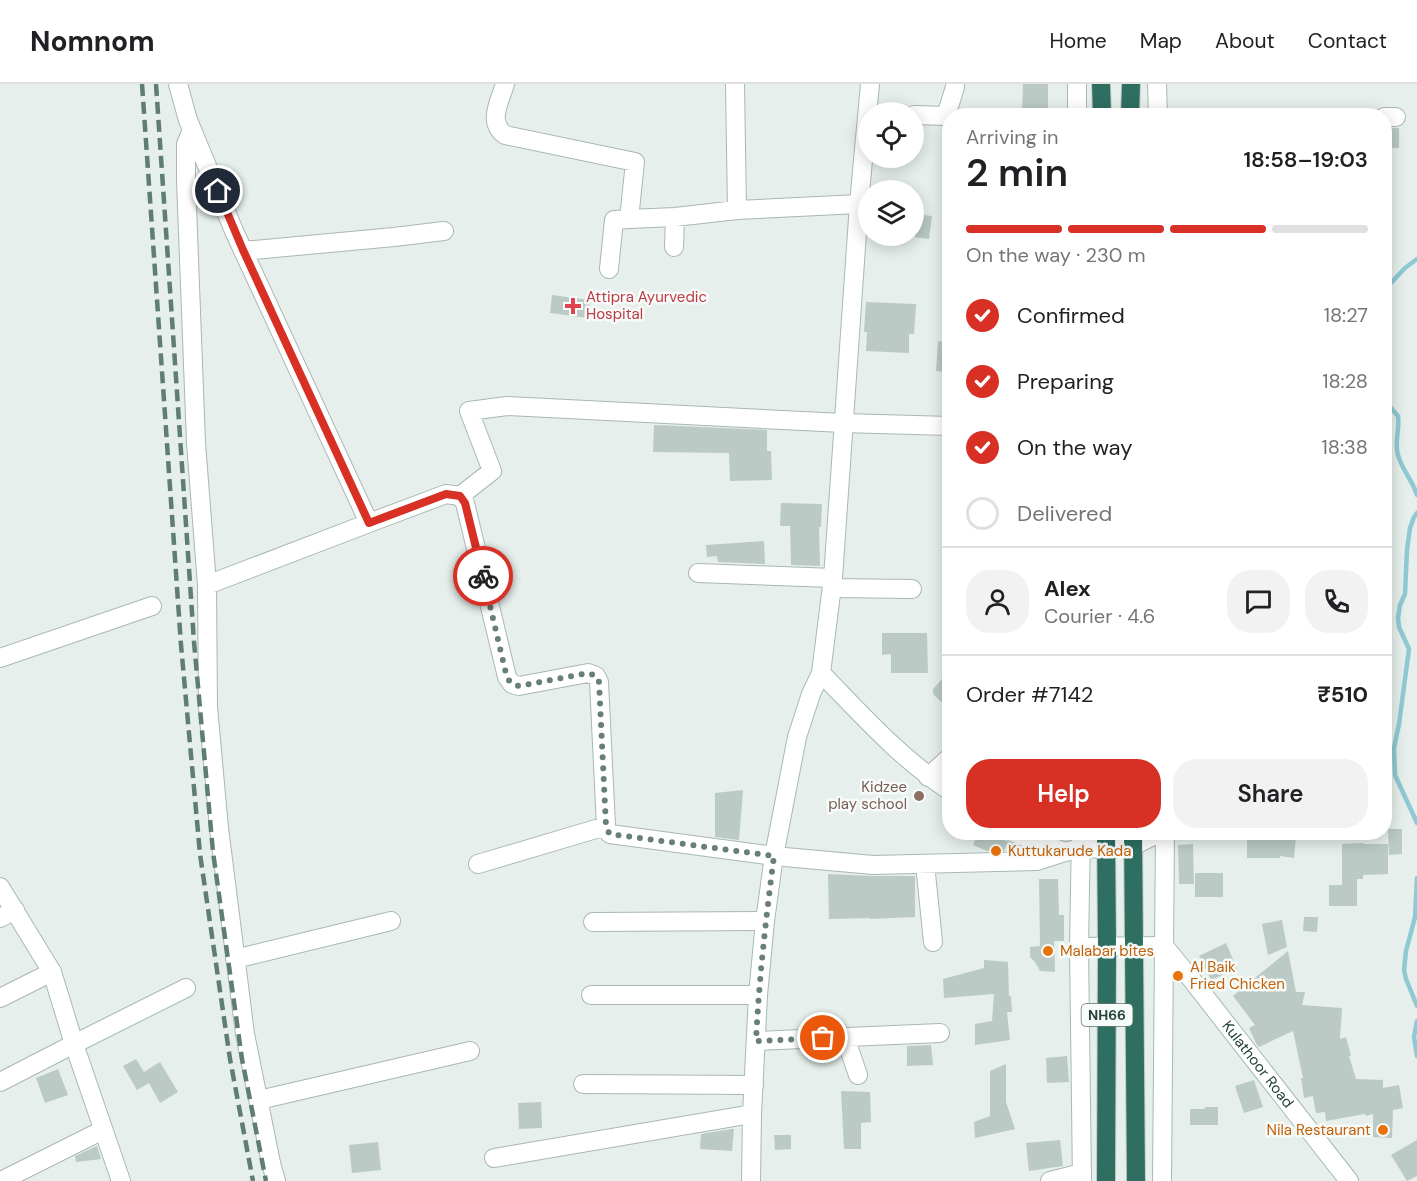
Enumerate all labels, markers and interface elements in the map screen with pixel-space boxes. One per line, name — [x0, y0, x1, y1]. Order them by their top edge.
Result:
text: Nomnom — [30, 23, 155, 60]
text: Home — [1049, 27, 1107, 55]
text: Map — [1140, 27, 1182, 55]
text: About — [1215, 27, 1275, 55]
text: Contact — [1308, 27, 1387, 55]
map controls — [858, 102, 924, 246]
button: locate — [858, 102, 924, 168]
text: Arriving in — [966, 124, 1058, 150]
text: 18:58–19:03 — [1243, 145, 1368, 174]
text: 2 min — [966, 147, 1068, 198]
pin — [192, 165, 243, 216]
icon: home — [201, 174, 234, 207]
button: layers — [858, 180, 924, 246]
text: On the way · 230 m — [966, 242, 1146, 268]
place label: Attipra Ayurvedic Hospital — [586, 287, 707, 324]
marker: Attipra Ayurvedic Hospital — [564, 297, 582, 315]
icon: check — [966, 299, 999, 332]
text: Confirmed — [1017, 301, 1125, 330]
text: 18:27 — [1324, 302, 1368, 328]
icon: check — [966, 365, 999, 398]
text: Preparing — [1017, 367, 1114, 396]
text: 18:28 — [1322, 368, 1368, 394]
icon: check — [966, 431, 999, 464]
text: On the way — [1017, 433, 1132, 462]
text: 18:38 — [1322, 434, 1368, 460]
text: Delivered — [1017, 499, 1112, 528]
courier — [453, 546, 513, 606]
icon: bike — [467, 560, 500, 593]
button: person — [966, 570, 1029, 633]
button: chat — [1227, 570, 1290, 633]
button: phone — [1305, 570, 1368, 633]
text: Alex — [1044, 574, 1091, 603]
text: Courier · 4.6 — [1044, 603, 1155, 629]
text: Order #7142 — [966, 680, 1093, 709]
text: ₹510 — [1317, 680, 1368, 709]
button: Help — [966, 759, 1161, 828]
button: Share — [1173, 759, 1368, 828]
place label: Kidzee play school — [828, 777, 907, 814]
marker: Kidzee play school — [912, 789, 926, 803]
place label: Kuttukarude Kada — [1008, 841, 1131, 861]
marker: Kuttukarude Kada — [989, 844, 1003, 858]
place label: Malabar bites — [1060, 941, 1154, 961]
marker: Malabar bites — [1041, 944, 1055, 958]
place label: Al Baik Fried Chicken — [1190, 957, 1285, 994]
marker: Al Baik Fried Chicken — [1171, 969, 1185, 983]
road number: NH66 — [1082, 1004, 1132, 1026]
pin — [797, 1012, 848, 1063]
street label: Kulathoor Road — [1218, 1017, 1298, 1112]
icon: bag — [806, 1021, 839, 1054]
place label: Nila Restaurant — [1267, 1120, 1371, 1140]
marker: Nila Restaurant — [1376, 1123, 1390, 1137]

